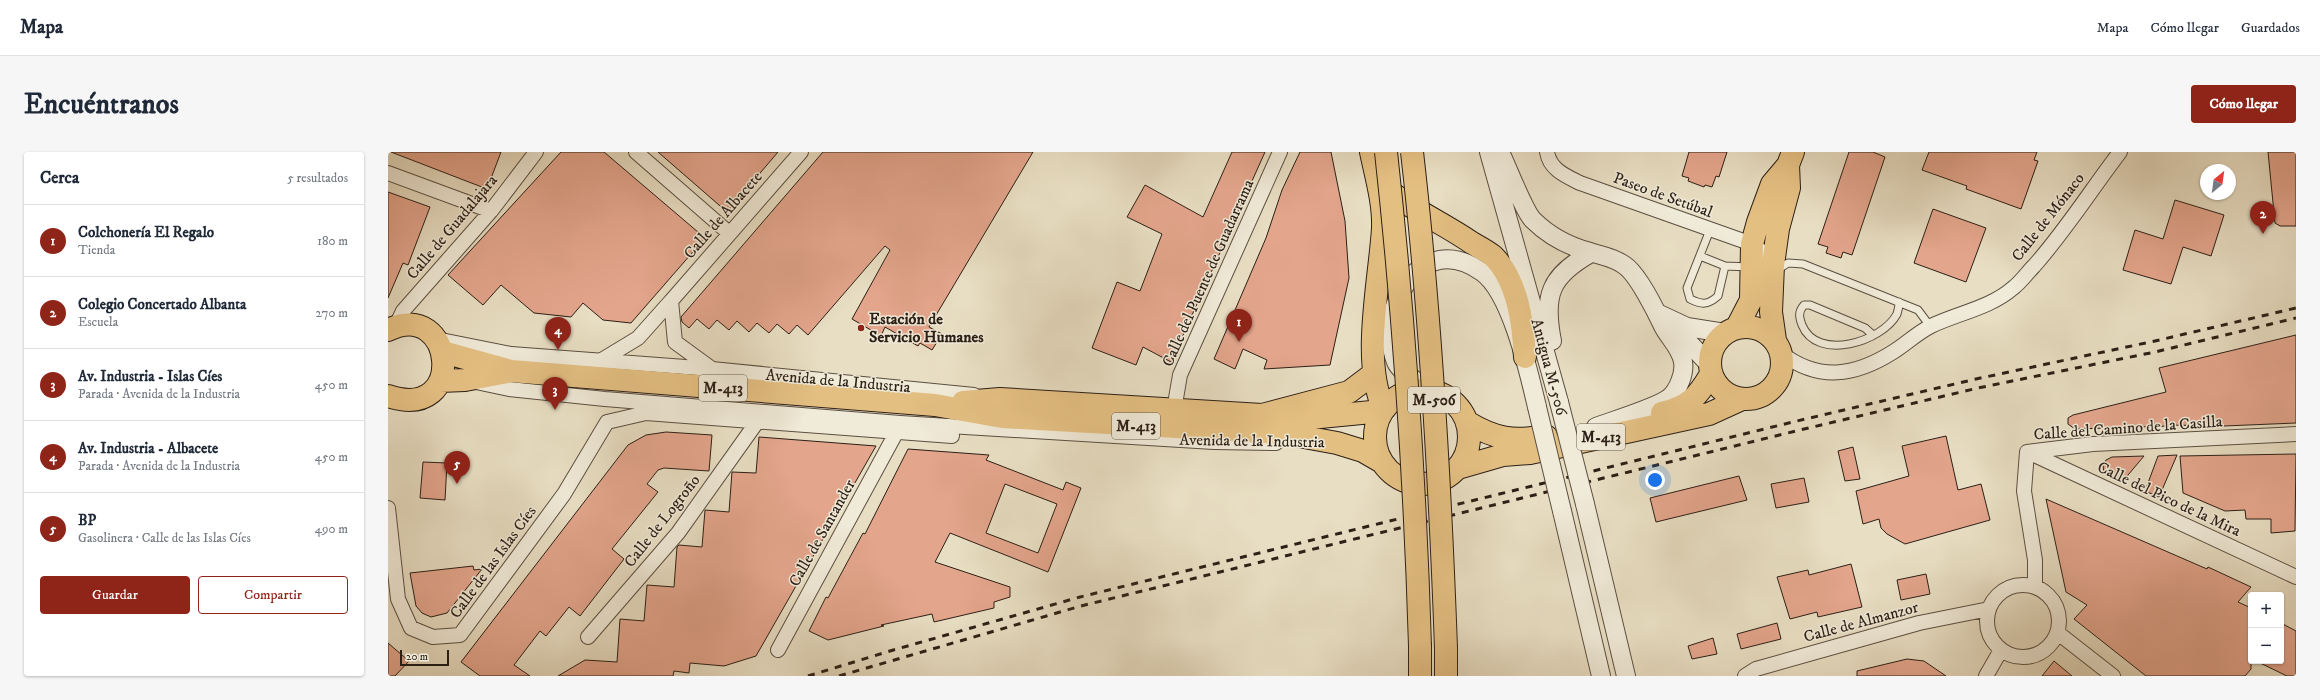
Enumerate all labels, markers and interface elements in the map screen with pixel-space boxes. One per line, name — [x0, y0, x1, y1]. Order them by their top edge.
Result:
text: Mapa — [20, 16, 63, 39]
text: Mapa — [2097, 19, 2128, 37]
text: Cómo llegar — [2150, 19, 2219, 37]
text: Guardados — [2241, 19, 2300, 37]
button: Cómo llegar — [2191, 85, 2296, 123]
text: Encuéntranos — [24, 87, 179, 122]
north arrow — [2200, 164, 2236, 200]
text: Cerca — [40, 167, 79, 189]
street label: Calle de Albacete — [679, 167, 767, 263]
street label: Paseo de Setúbal — [1611, 168, 1716, 222]
street label: Calle de Mónaco — [2007, 168, 2089, 265]
text: 5 resultados — [287, 170, 348, 186]
street label: Calle de Guadalajara — [402, 170, 502, 283]
street label: Calle del Puente de Guadarrama — [1158, 176, 1259, 370]
pin: 2 — [2250, 201, 2276, 234]
text: Colchonería El Regalo — [78, 223, 214, 242]
text: 1 — [51, 233, 55, 249]
text: 180 m — [317, 233, 348, 249]
text: Tienda — [78, 242, 115, 258]
text: Colegio Concertado Albanta — [78, 295, 246, 314]
text: 2 — [50, 305, 56, 321]
text: 270 m — [316, 305, 348, 321]
place label: Estación de Servicio Humanes — [869, 309, 984, 347]
pin: 1 — [1226, 309, 1252, 342]
text: Escuela — [78, 314, 118, 330]
street label: Antigua M-506 — [1526, 316, 1572, 418]
pin: 4 — [545, 317, 571, 350]
marker: Estación de Servicio Humanes — [856, 323, 866, 333]
street label: Avenida de la Industria — [765, 365, 911, 397]
text: Av. Industria - Islas Cíes — [78, 367, 222, 386]
road number: M-413 — [699, 375, 747, 401]
text: 3 — [51, 377, 55, 393]
text: 450 m — [315, 377, 348, 393]
pin: 3 — [542, 377, 568, 410]
text: Parada · Avenida de la Industria — [78, 386, 240, 402]
road number: M-506 — [1408, 387, 1460, 413]
street label: Calle del Camino de la Casilla — [2033, 411, 2223, 445]
road number: M-413 — [1112, 413, 1160, 439]
road number: M-413 — [1577, 424, 1625, 450]
street label: Avenida de la Industria — [1179, 430, 1325, 452]
text: Av. Industria - Albacete — [78, 439, 218, 458]
text: 4 — [49, 449, 57, 465]
text: 450 m — [315, 449, 348, 465]
pin: 5 — [444, 451, 470, 484]
street label: Calle del Pico de la Mira — [2094, 457, 2244, 541]
text: Parada · Avenida de la Industria — [78, 458, 240, 474]
your location — [1645, 470, 1665, 490]
street label: Calle de Logroño — [620, 471, 704, 571]
street label: Calle de Santander — [784, 476, 860, 590]
street label: Calle de las Islas Cíes — [445, 502, 541, 622]
text: BP — [78, 511, 96, 530]
text: 5 — [50, 521, 56, 537]
text: 490 m — [314, 521, 348, 537]
text: Gasolinera · Calle de las Islas Cíes — [78, 530, 251, 546]
button: Guardar — [40, 576, 190, 614]
button: Compartir — [198, 576, 348, 614]
map controls — [2248, 592, 2284, 664]
button: + — [2248, 592, 2284, 628]
street label: Calle de Almanzor — [1801, 597, 1921, 647]
button: − — [2248, 628, 2284, 664]
scale bar — [400, 648, 449, 667]
text: 20 m — [406, 650, 428, 664]

